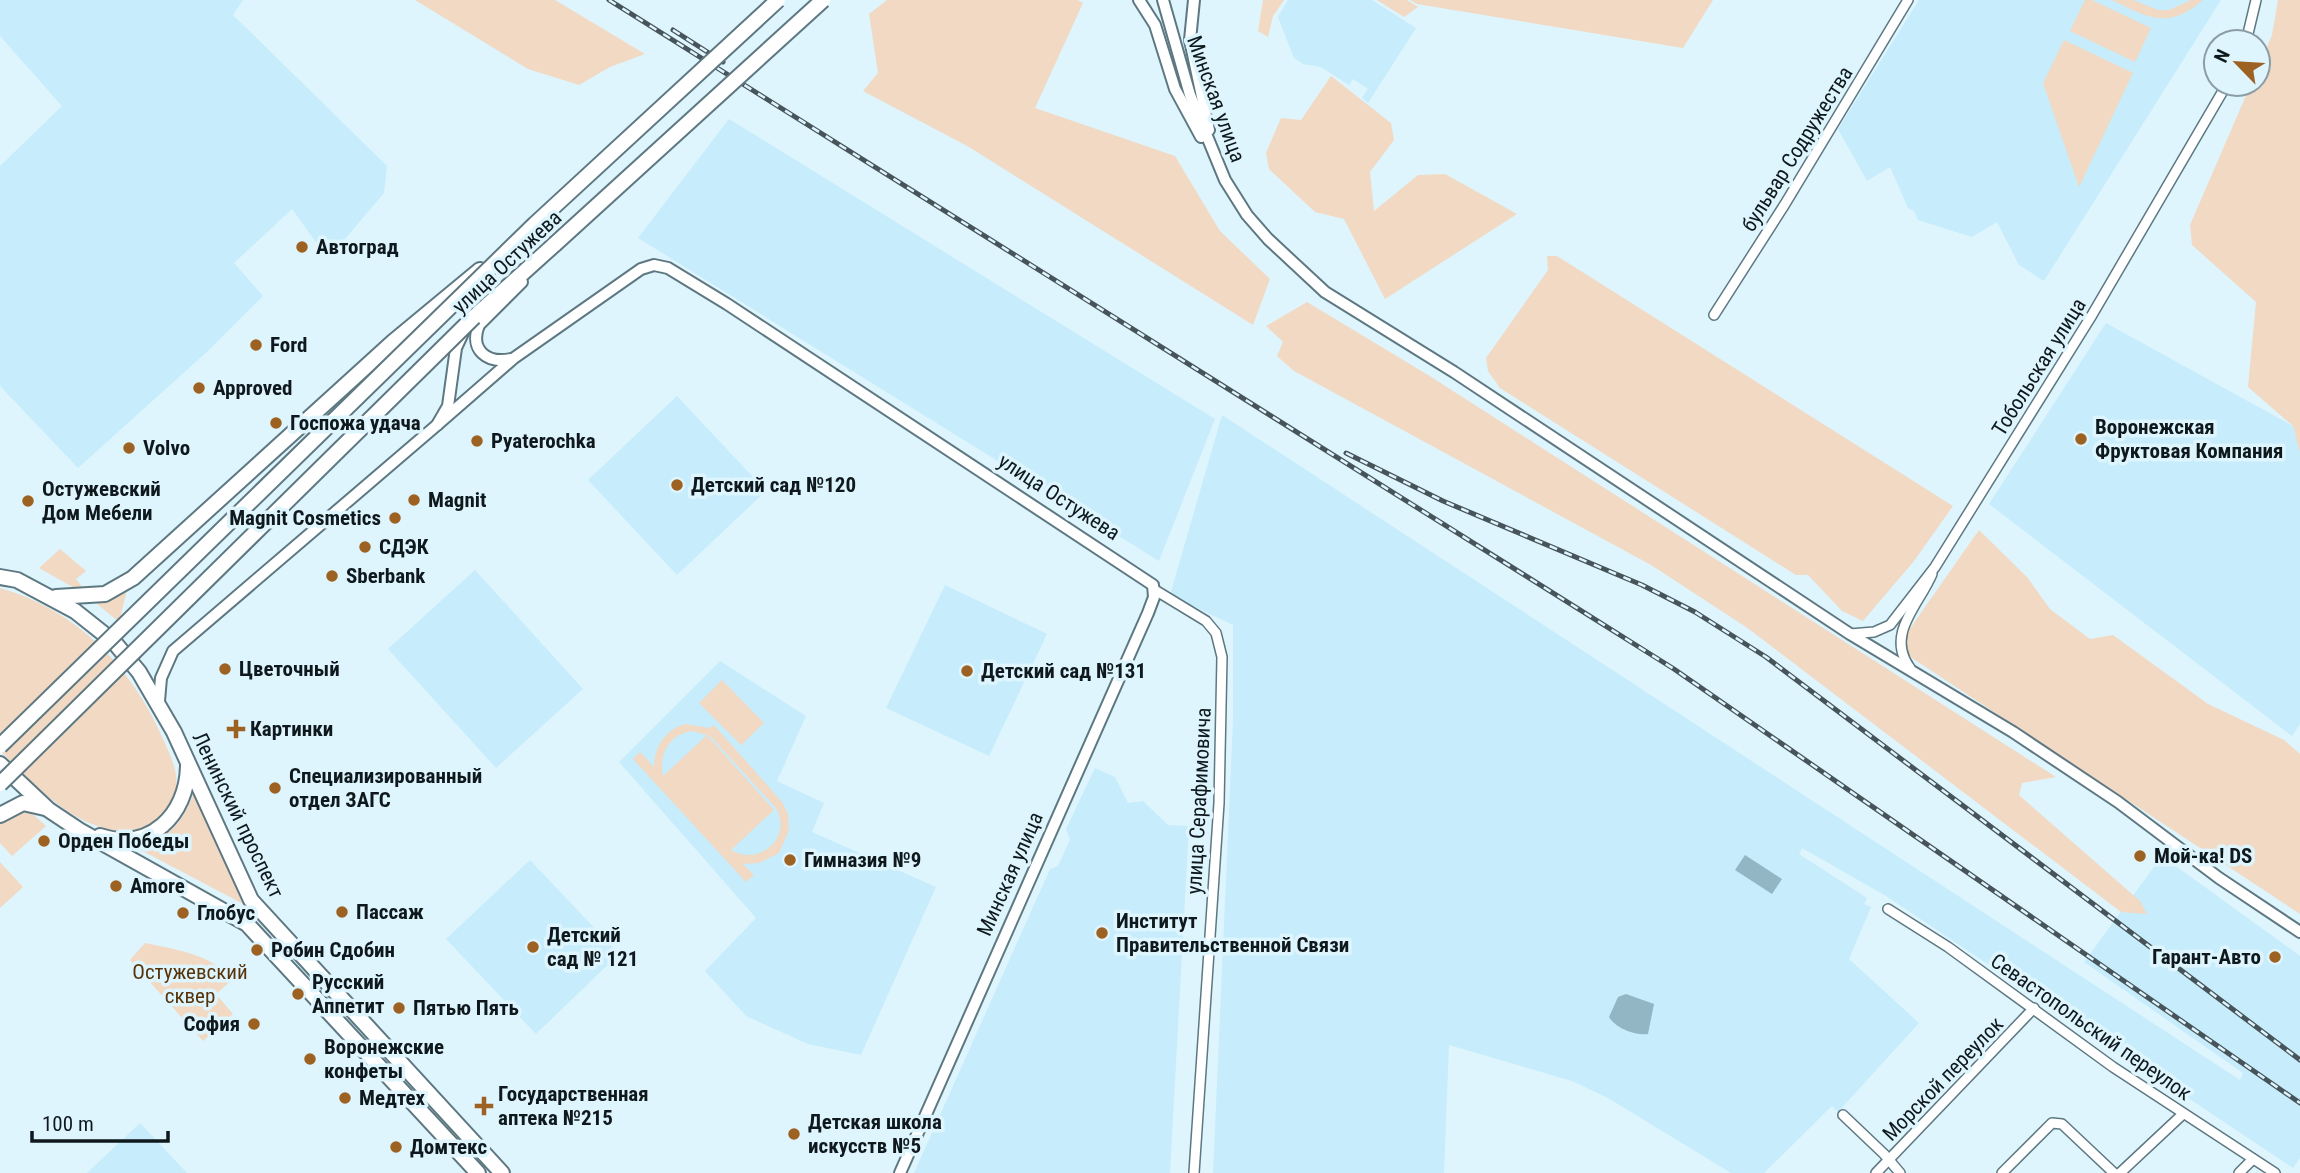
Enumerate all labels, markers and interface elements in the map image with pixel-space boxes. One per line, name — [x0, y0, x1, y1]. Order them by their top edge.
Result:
north arrow — [2202, 28, 2272, 98]
street label: Минская улица — [1182, 32, 1250, 166]
text: N — [2209, 46, 2235, 66]
street label: бульвар Содружества — [1737, 62, 1857, 236]
street label: улица Остужева — [448, 206, 566, 318]
place label: Автоград — [316, 235, 399, 259]
marker: Автоград — [294, 239, 310, 255]
street label: Тобольская улица — [1987, 294, 2091, 440]
place label: Ford — [270, 333, 307, 357]
marker: Ford — [248, 337, 264, 353]
place label: Approved — [213, 376, 292, 400]
marker: Approved — [191, 380, 207, 396]
place label: Госпожа удача — [290, 411, 421, 435]
marker: Госпожа удача — [268, 415, 284, 431]
place label: Воронежская Фруктовая Компания — [2095, 415, 2283, 463]
place label: Pyaterochka — [491, 429, 596, 453]
marker: Воронежская Фруктовая Компания — [2073, 431, 2089, 447]
marker: Pyaterochka — [469, 433, 485, 449]
place label: Volvo — [143, 436, 190, 460]
marker: Volvo — [121, 440, 137, 456]
street label: улица Остужева — [994, 449, 1124, 545]
place label: Детский сад №120 — [691, 473, 856, 497]
place label: Остужевский Дом Мебели — [42, 477, 161, 525]
marker: Детский сад №120 — [669, 477, 685, 493]
place label: Magnit — [428, 488, 486, 512]
marker: Magnit — [406, 492, 422, 508]
marker: Остужевский Дом Мебели — [20, 493, 36, 509]
place label: Magnit Cosmetics — [229, 506, 381, 530]
marker: Magnit Cosmetics — [387, 510, 403, 526]
place label: СДЭК — [379, 535, 429, 559]
marker: СДЭК — [357, 539, 373, 555]
place label: Sberbank — [346, 564, 426, 588]
marker: Sberbank — [324, 568, 340, 584]
place label: Цветочный — [239, 657, 340, 681]
place label: Детский сад №131 — [981, 659, 1146, 683]
marker: Цветочный — [217, 661, 233, 677]
marker: Детский сад №131 — [959, 663, 975, 679]
street label: улица Серафимовича — [1182, 707, 1216, 895]
place label: Картинки — [250, 717, 333, 741]
marker: Картинки — [228, 721, 244, 737]
street label: Ленинский проспект — [187, 728, 289, 902]
place label: Специализированный отдел ЗАГС — [289, 764, 482, 812]
marker: Специализированный отдел ЗАГС — [267, 780, 283, 796]
street label: Минская улица — [972, 808, 1048, 940]
place label: Орден Победы — [58, 829, 189, 853]
marker: Орден Победы — [36, 833, 52, 849]
place label: Мой-ка! DS — [2154, 844, 2252, 868]
place label: Гимназия №9 — [804, 848, 921, 872]
marker: Мой-ка! DS — [2132, 848, 2148, 864]
marker: Гимназия №9 — [782, 852, 798, 868]
place label: Amore — [130, 874, 185, 898]
marker: Amore — [108, 878, 124, 894]
place label: Пассаж — [356, 900, 424, 924]
place label: Глобус — [197, 901, 256, 925]
marker: Пассаж — [334, 904, 350, 920]
marker: Глобус — [175, 905, 191, 921]
place label: Институт Правительственной Связи — [1116, 909, 1349, 957]
place label: Детский сад № 121 — [547, 923, 638, 971]
marker: Институт Правительственной Связи — [1094, 925, 1110, 941]
place label: Робин Сдобин — [271, 938, 395, 962]
marker: Детский сад № 121 — [525, 939, 541, 955]
marker: Робин Сдобин — [249, 942, 265, 958]
place label: Гарант-Авто — [2152, 945, 2261, 969]
street label: Севастопольский переулок — [1986, 949, 2196, 1105]
marker: Гарант-Авто — [2267, 949, 2283, 965]
park label: Остужевский сквер — [132, 960, 248, 1008]
place label: Русский Аппетит — [312, 970, 385, 1018]
marker: Русский Аппетит — [290, 986, 306, 1002]
place label: Пятью Пять — [413, 996, 519, 1020]
marker: Пятью Пять — [391, 1000, 407, 1016]
place label: София — [183, 1012, 240, 1036]
street label: Морской переулок — [1878, 1012, 2008, 1146]
marker: София — [246, 1016, 262, 1032]
place label: Воронежские конфеты — [324, 1035, 444, 1083]
marker: Воронежские конфеты — [302, 1051, 318, 1067]
place label: Государственная аптека №215 — [498, 1082, 649, 1130]
place label: Медтех — [359, 1086, 426, 1110]
marker: Медтех — [337, 1090, 353, 1106]
marker: Государственная аптека №215 — [476, 1098, 492, 1114]
scale bar — [32, 1100, 168, 1144]
place label: Детская школа искусств №5 — [808, 1110, 942, 1158]
text: 100 m — [42, 1112, 94, 1136]
marker: Детская школа искусств №5 — [786, 1126, 802, 1142]
place label: Домтекс — [410, 1135, 487, 1159]
marker: Домтекс — [388, 1139, 404, 1155]

